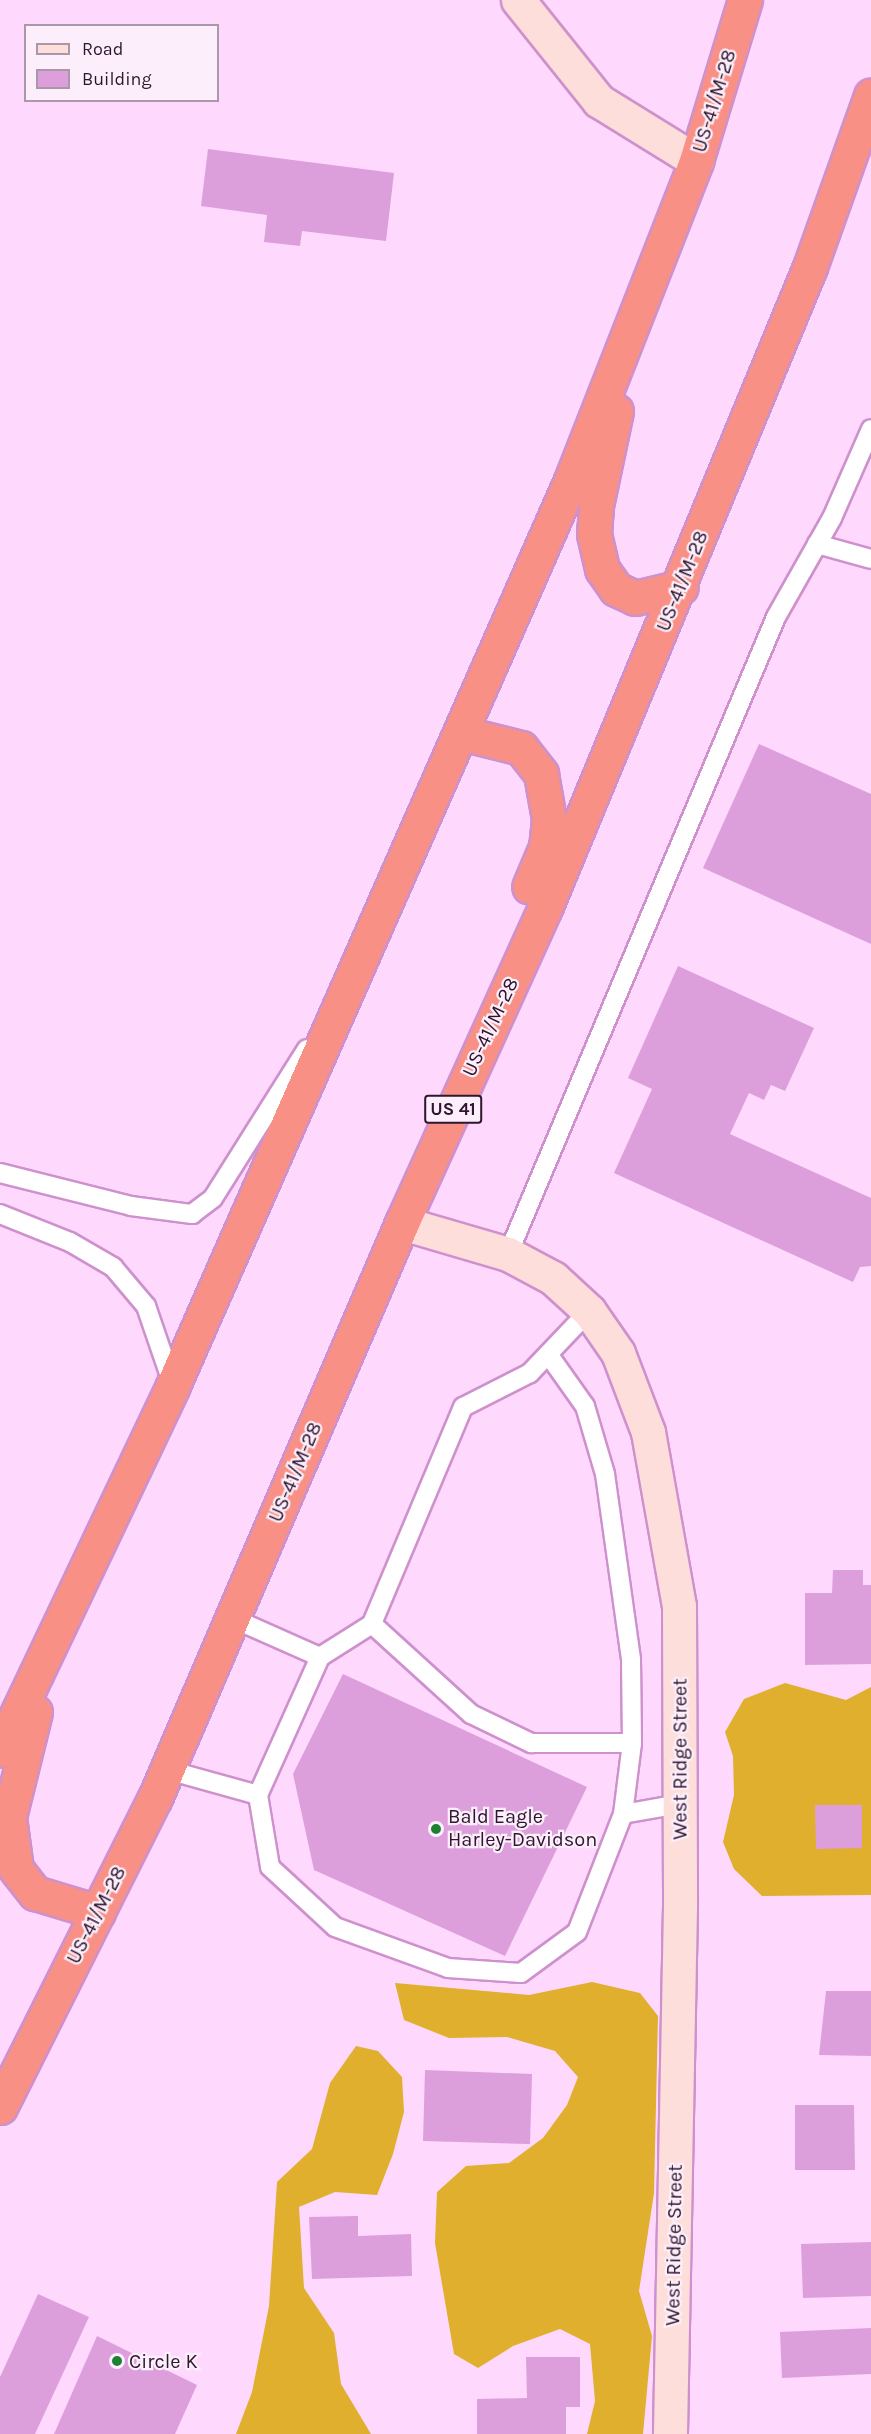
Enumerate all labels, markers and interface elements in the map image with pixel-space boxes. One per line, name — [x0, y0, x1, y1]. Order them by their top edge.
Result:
legend — [24, 24, 219, 102]
text: Road — [82, 38, 123, 60]
street label: US-41/M-28 — [687, 47, 741, 155]
text: Building — [82, 68, 152, 90]
street label: US-41/M-28 — [651, 527, 713, 635]
street label: US-41/M-28 — [457, 974, 523, 1080]
road number: US 41 — [423, 1094, 483, 1124]
street label: US-41/M-28 — [263, 1418, 327, 1526]
street label: West Ridge Street — [668, 1678, 692, 1840]
place label: Bald Eagle Harley-Davidson — [448, 1805, 597, 1852]
marker: Bald Eagle Harley-Davidson — [429, 1822, 443, 1836]
street label: US-41/M-28 — [61, 1862, 131, 1968]
street label: West Ridge Street — [661, 2164, 687, 2326]
place label: Circle K — [129, 2349, 198, 2373]
marker: Circle K — [110, 2354, 124, 2368]

